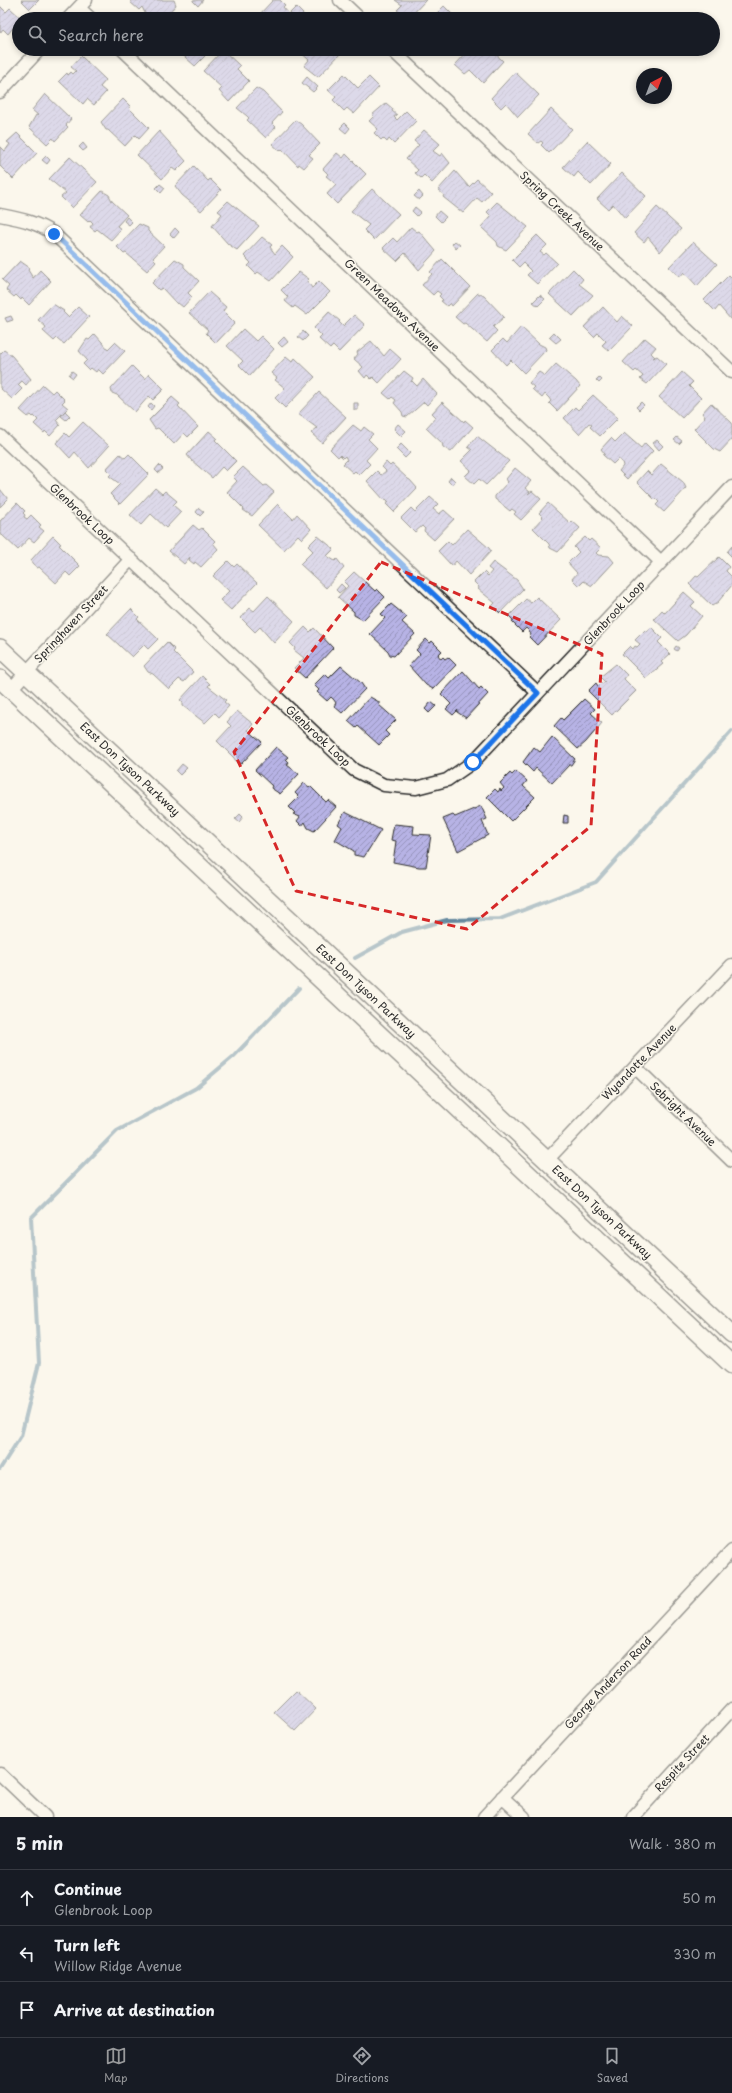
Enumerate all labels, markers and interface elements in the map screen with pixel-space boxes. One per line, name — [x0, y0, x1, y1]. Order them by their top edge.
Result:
search box — [12, 12, 720, 56]
icon: search — [26, 23, 48, 45]
text: Search here — [58, 23, 144, 46]
north arrow — [636, 68, 672, 104]
street label: Spring Creek Avenue — [516, 167, 608, 254]
route end — [45, 225, 63, 243]
street label: Green Meadows Avenue — [341, 254, 444, 355]
street label: Glenbrook Loop — [46, 479, 119, 549]
street label: Glenbrook Loop — [579, 576, 649, 649]
street label: Springhaven Street — [30, 580, 112, 667]
street label: Glenbrook Loop — [282, 701, 355, 771]
street label: East Don Tyson Parkway — [77, 718, 184, 820]
route start — [464, 753, 482, 771]
street label: East Don Tyson Parkway — [313, 940, 420, 1042]
street label: Wyandotte Avenue — [598, 1019, 680, 1104]
street label: Sebright Avenue — [646, 1077, 720, 1150]
street label: East Don Tyson Parkway — [549, 1161, 656, 1263]
street label: George Anderson Road — [560, 1633, 655, 1733]
street label: Respite Street — [650, 1730, 713, 1795]
text: 5 min — [16, 1830, 63, 1856]
text: Walk · 380 m — [629, 1834, 716, 1853]
text: Continue — [54, 1877, 122, 1900]
icon: ahead — [16, 1887, 38, 1909]
text: 50 m — [682, 1888, 716, 1907]
text: Glenbrook Loop — [54, 1900, 153, 1919]
text: Turn left — [54, 1933, 120, 1956]
icon: left — [16, 1943, 38, 1965]
text: 330 m — [673, 1944, 716, 1963]
text: Willow Ridge Avenue — [54, 1956, 182, 1975]
text: Arrive at destination — [54, 1998, 215, 2021]
icon: arrive — [16, 1999, 38, 2021]
tab: Map — [104, 2045, 127, 2086]
tab: Directions — [335, 2045, 389, 2086]
tab: Saved — [597, 2045, 628, 2086]

